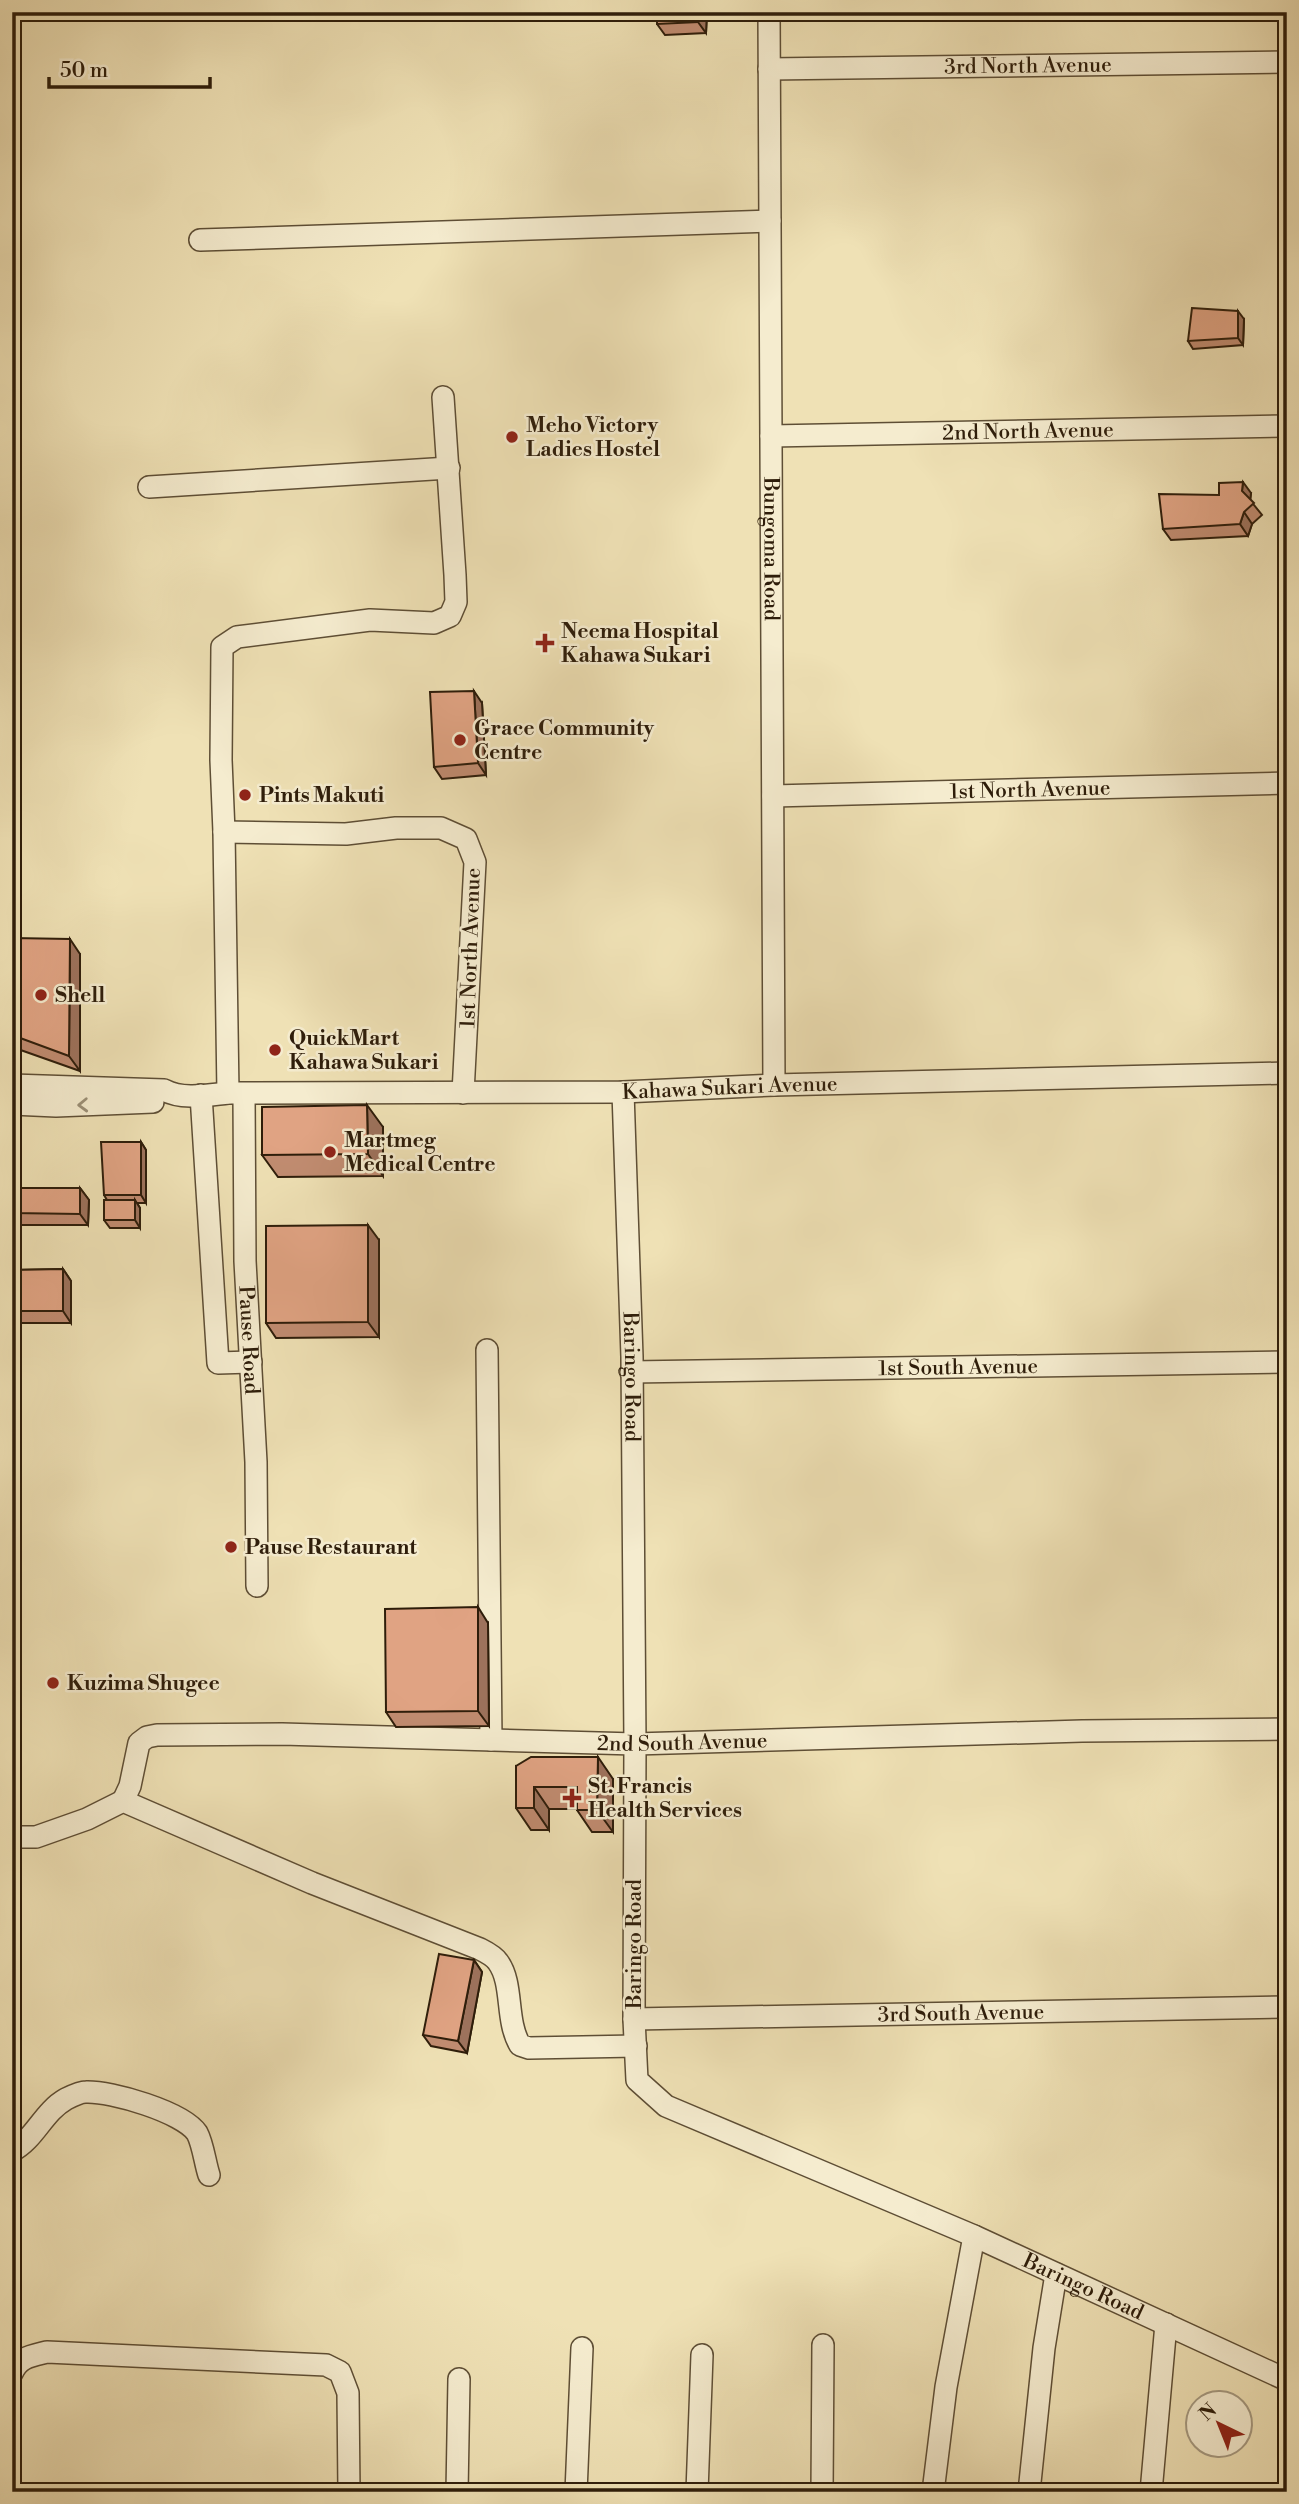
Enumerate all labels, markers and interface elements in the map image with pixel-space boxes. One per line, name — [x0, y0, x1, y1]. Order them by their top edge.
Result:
scale bar — [49, 46, 210, 90]
street label: 3rd North Avenue — [944, 52, 1112, 81]
text: 50 m — [60, 58, 108, 84]
place label: Meho Victory Ladies Hostel — [526, 413, 660, 463]
street label: 2nd North Avenue — [942, 417, 1114, 447]
marker: Meho Victory Ladies Hostel — [504, 429, 520, 445]
street label: Bungoma Road — [757, 476, 784, 621]
place label: Neema Hospital Kahawa Sukari — [561, 619, 719, 669]
marker: Neema Hospital Kahawa Sukari — [535, 633, 555, 653]
place label: Grace Community Centre — [474, 716, 654, 766]
marker: Grace Community Centre — [452, 732, 468, 748]
street label: 1st North Avenue — [949, 775, 1111, 806]
place label: Pints Makuti — [259, 783, 385, 809]
marker: Pints Makuti — [237, 787, 253, 803]
street label: 1st North Avenue — [455, 867, 487, 1029]
place label: Shell — [55, 983, 105, 1009]
marker: Shell — [33, 987, 49, 1003]
place label: QuickMart Kahawa Sukari — [289, 1026, 439, 1076]
marker: QuickMart Kahawa Sukari — [267, 1042, 283, 1058]
street label: Kahawa Sukari Avenue — [621, 1072, 838, 1106]
one-way arrow — [77, 1097, 88, 1112]
place label: Martmeg Medical Centre — [344, 1128, 496, 1178]
marker: Martmeg Medical Centre — [322, 1144, 338, 1160]
street label: Pause Road — [232, 1285, 264, 1395]
street label: Baringo Road — [616, 1310, 645, 1442]
street label: 1st South Avenue — [878, 1354, 1038, 1382]
place label: Pause Restaurant — [245, 1535, 417, 1561]
marker: Pause Restaurant — [223, 1539, 239, 1555]
place label: Kuzima Shugee — [67, 1671, 220, 1697]
marker: Kuzima Shugee — [45, 1675, 61, 1691]
street label: 2nd South Avenue — [597, 1728, 768, 1758]
place label: St. Francis Health Services — [588, 1774, 742, 1824]
marker: St. Francis Health Services — [562, 1788, 582, 1808]
street label: Baringo Road — [622, 1879, 648, 2010]
street label: 3rd South Avenue — [878, 1999, 1044, 2029]
street label: Baringo Road — [1018, 2248, 1148, 2326]
north arrow — [1184, 2388, 1254, 2458]
text: N — [1194, 2398, 1222, 2426]

